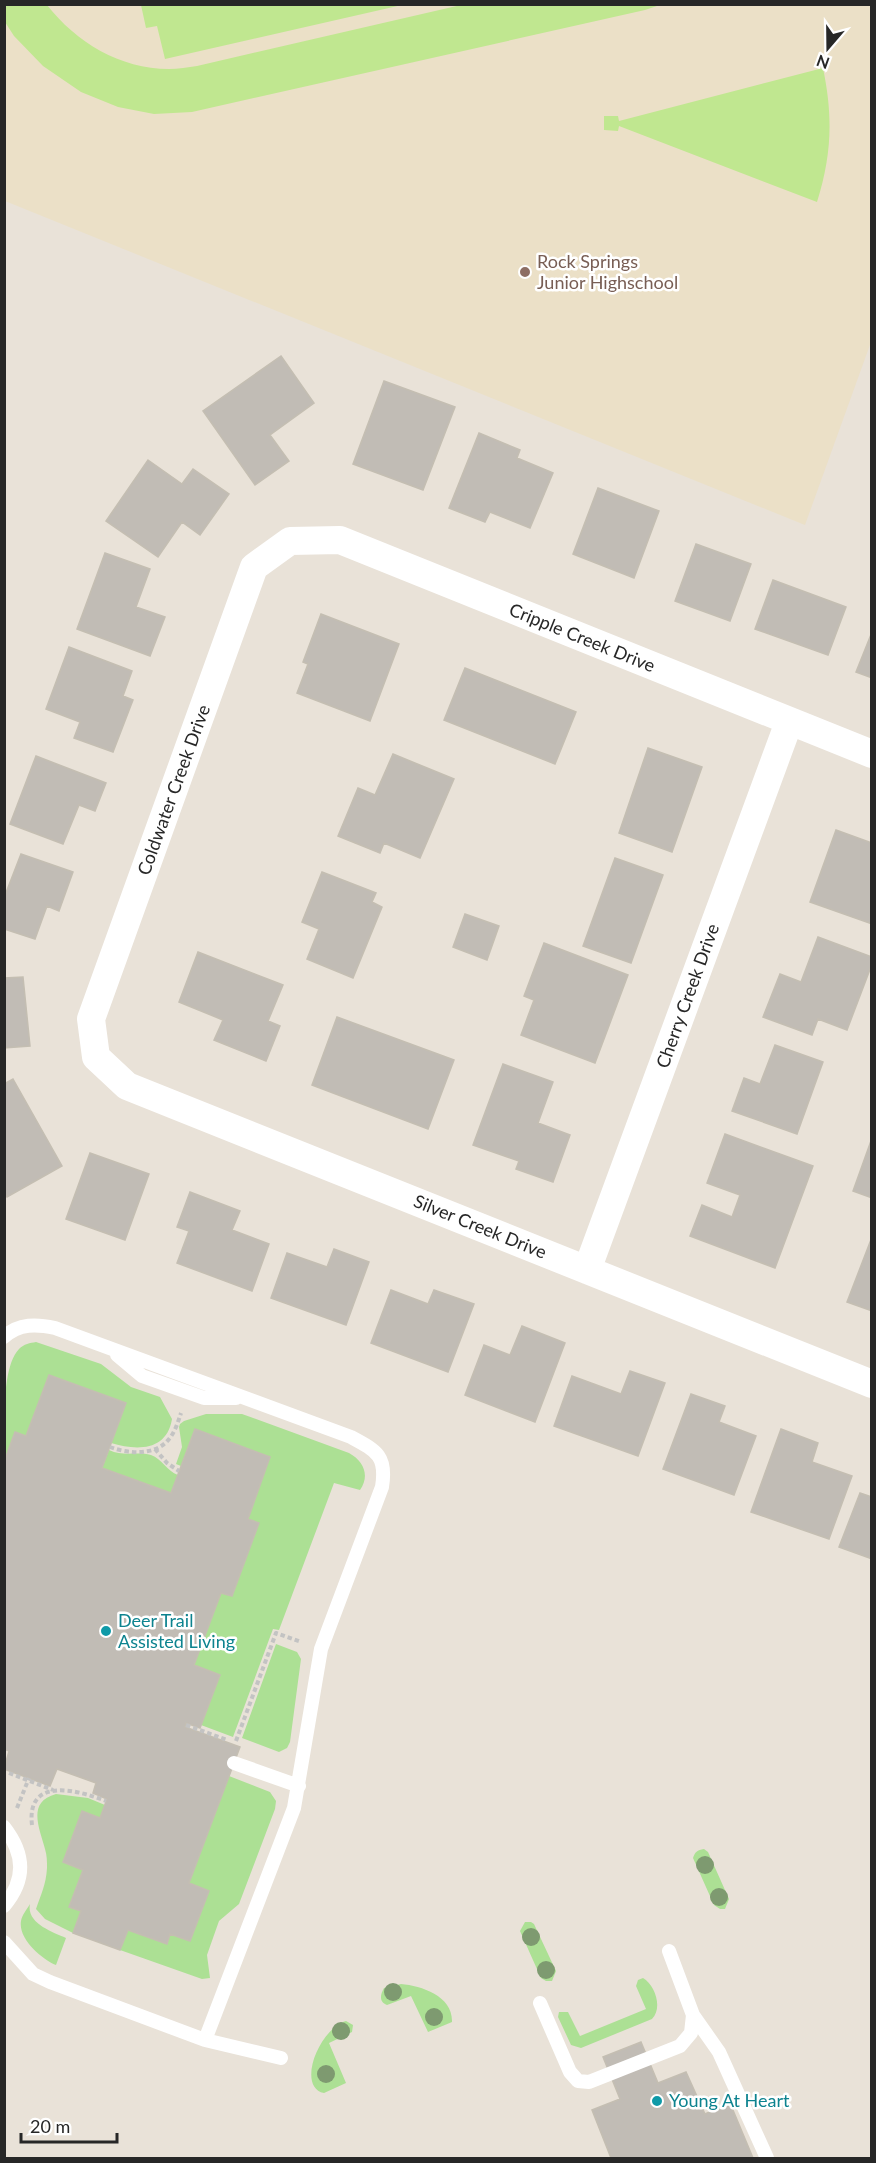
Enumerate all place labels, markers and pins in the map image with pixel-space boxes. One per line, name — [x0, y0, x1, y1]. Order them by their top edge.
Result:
place label: Rock Springs Junior Highschool — [537, 250, 678, 293]
marker: Rock Springs Junior Highschool — [518, 265, 532, 279]
place label: Deer Trail Assisted Living — [118, 1609, 235, 1652]
marker: Deer Trail Assisted Living — [99, 1624, 113, 1638]
place label: Young At Heart — [669, 2089, 790, 2111]
marker: Young At Heart — [650, 2094, 664, 2108]

